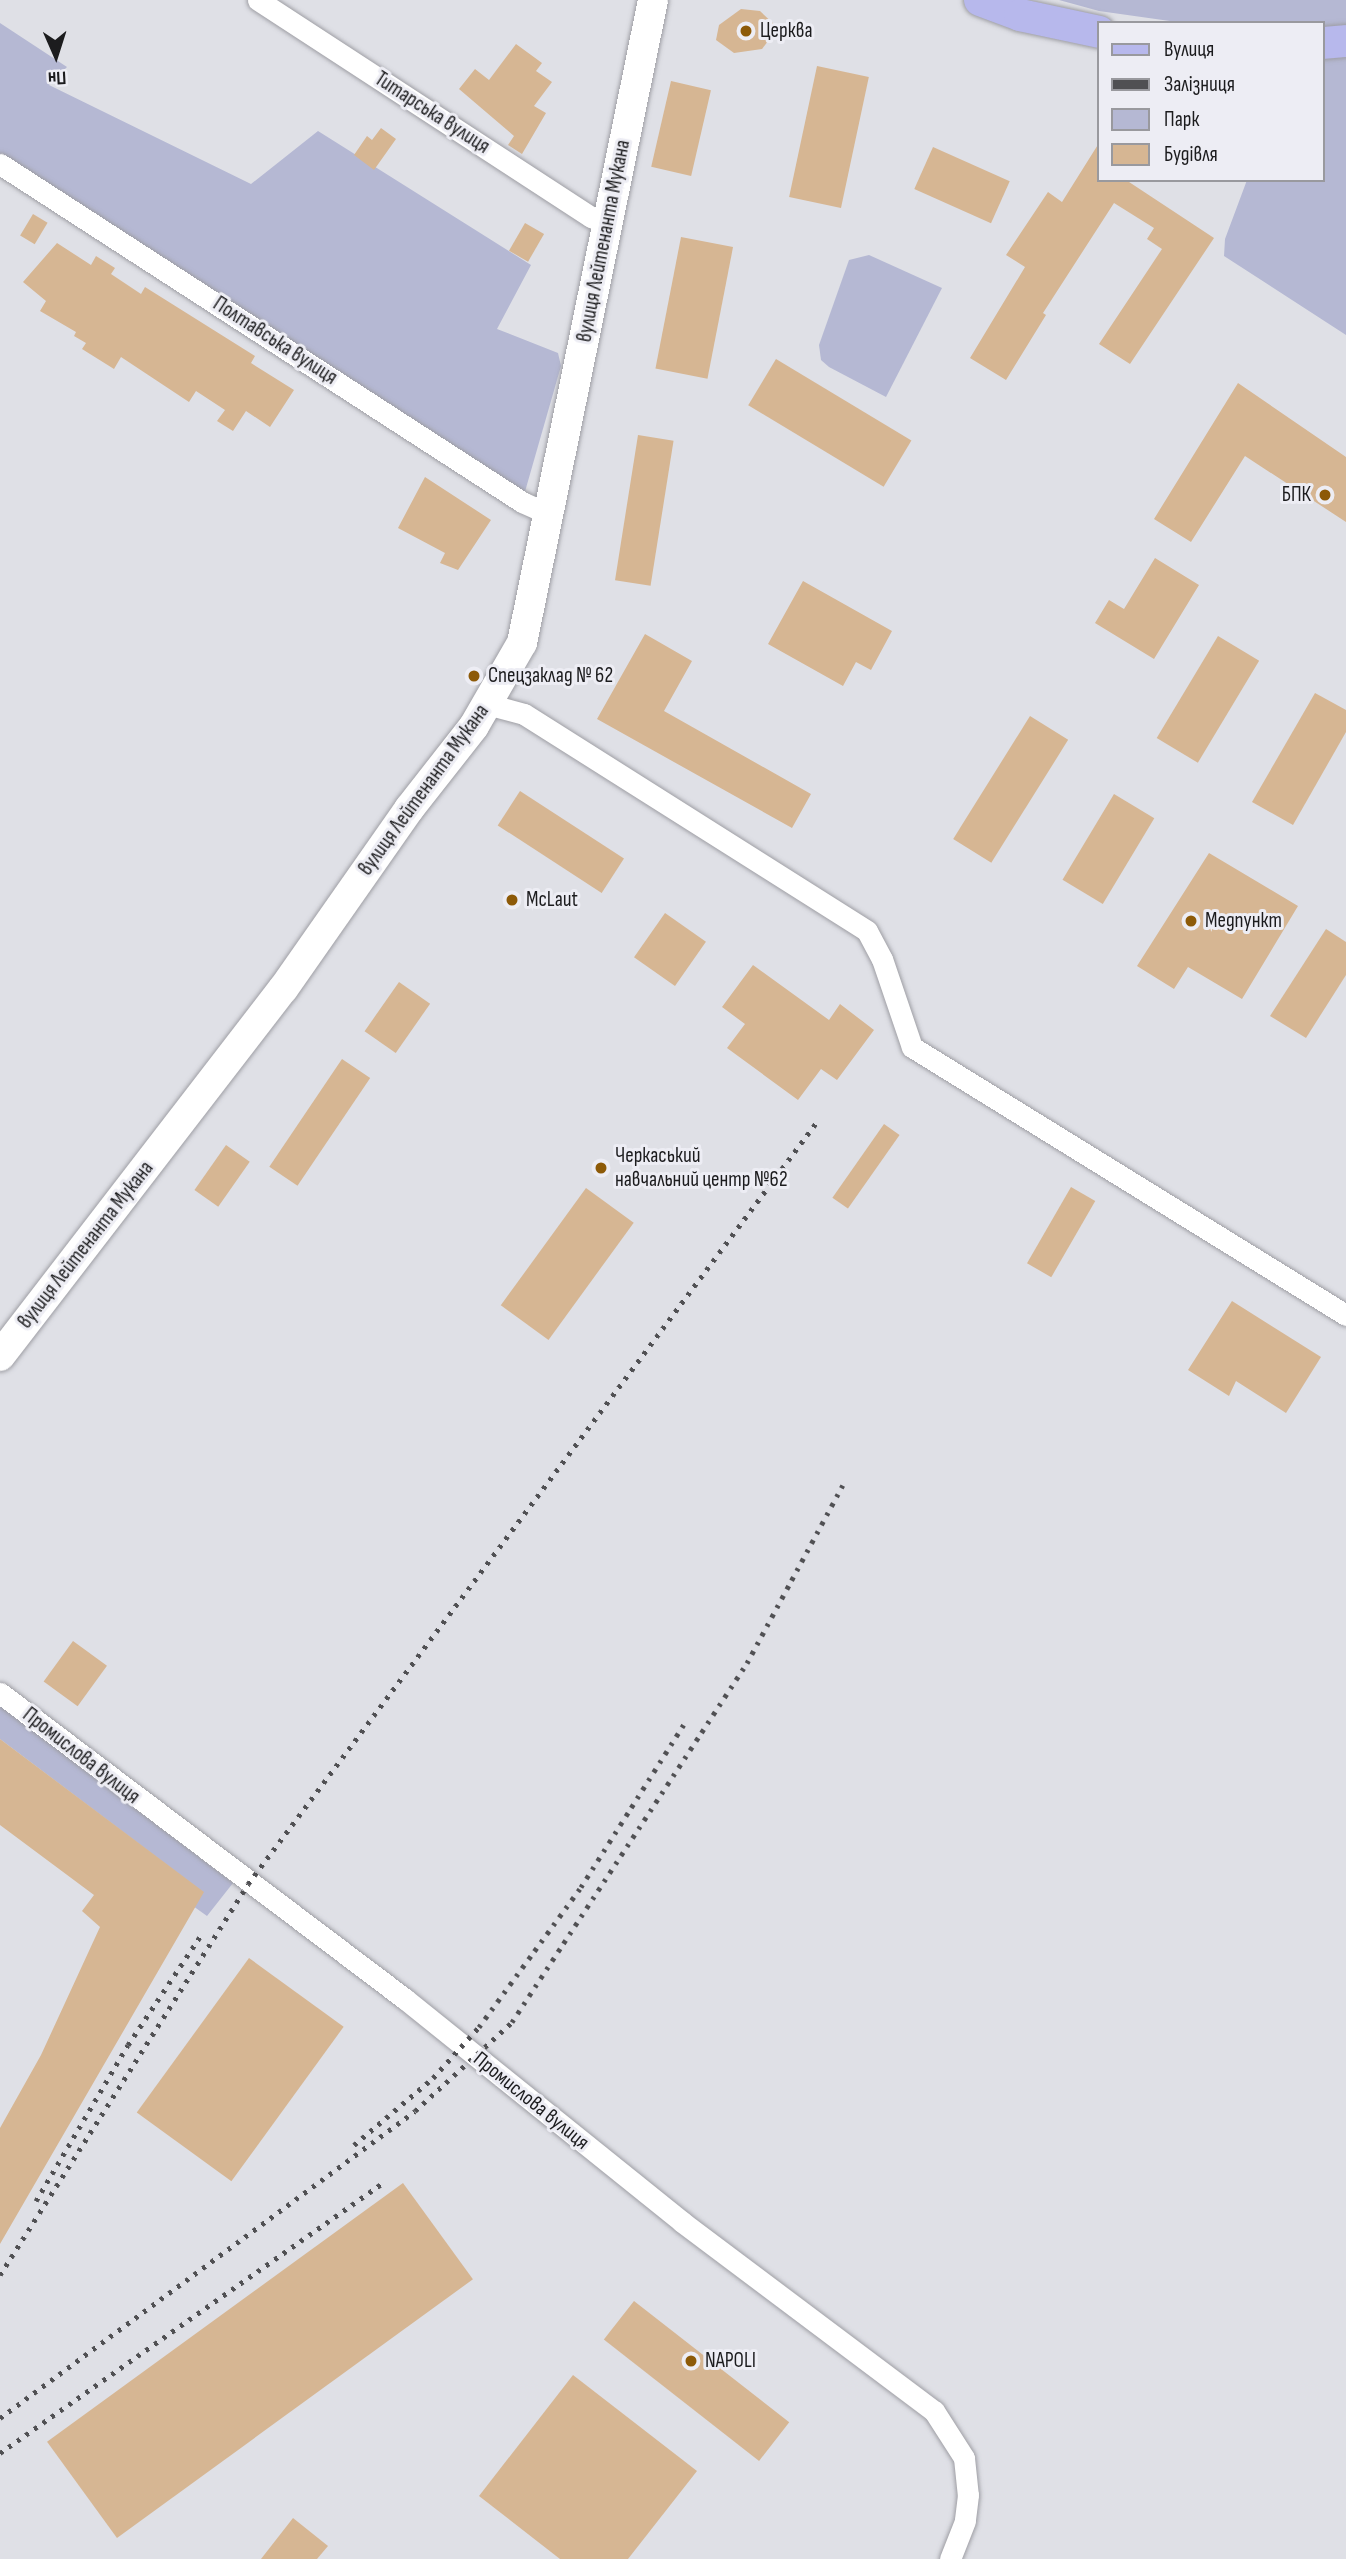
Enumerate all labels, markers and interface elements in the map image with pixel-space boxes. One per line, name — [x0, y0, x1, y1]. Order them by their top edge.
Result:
place label: Церква — [760, 18, 812, 44]
north arrow — [21, 21, 91, 91]
legend — [1098, 21, 1325, 182]
marker: Церква — [738, 23, 754, 39]
text: Вулиця — [1164, 37, 1214, 62]
text: Пн — [47, 66, 67, 89]
street label: Титарська вулиця — [370, 67, 494, 159]
text: Залізниця — [1164, 72, 1235, 97]
text: Парк — [1164, 107, 1199, 132]
street label: вулиця Лейтенанта Мукана — [572, 138, 636, 344]
text: Будівля — [1164, 142, 1218, 167]
street label: Полтавська вулиця — [208, 292, 342, 390]
place label: БПК — [1282, 482, 1311, 508]
marker: БПК — [1317, 487, 1333, 503]
place label: Спецзаклад № 62 — [488, 663, 613, 689]
marker: Спецзаклад № 62 — [466, 668, 482, 684]
street label: вулиця Лейтенанта Мукана — [353, 699, 495, 881]
place label: McLaut — [526, 887, 578, 913]
marker: McLaut — [504, 892, 520, 908]
place label: Медпункт — [1205, 908, 1282, 934]
marker: Медпункт — [1183, 913, 1199, 929]
place label: Черкаський навчальний центр №62 — [615, 1143, 788, 1193]
street label: вулиця Лейтенанта Мукана — [13, 1156, 159, 1334]
marker: Черкаський навчальний центр №62 — [593, 1160, 609, 1176]
street label: Промислова вулиця — [17, 1702, 145, 1810]
street label: Промислова вулиця — [468, 2047, 594, 2155]
place label: NAPOLI — [705, 2348, 756, 2374]
marker: NAPOLI — [683, 2353, 699, 2369]

